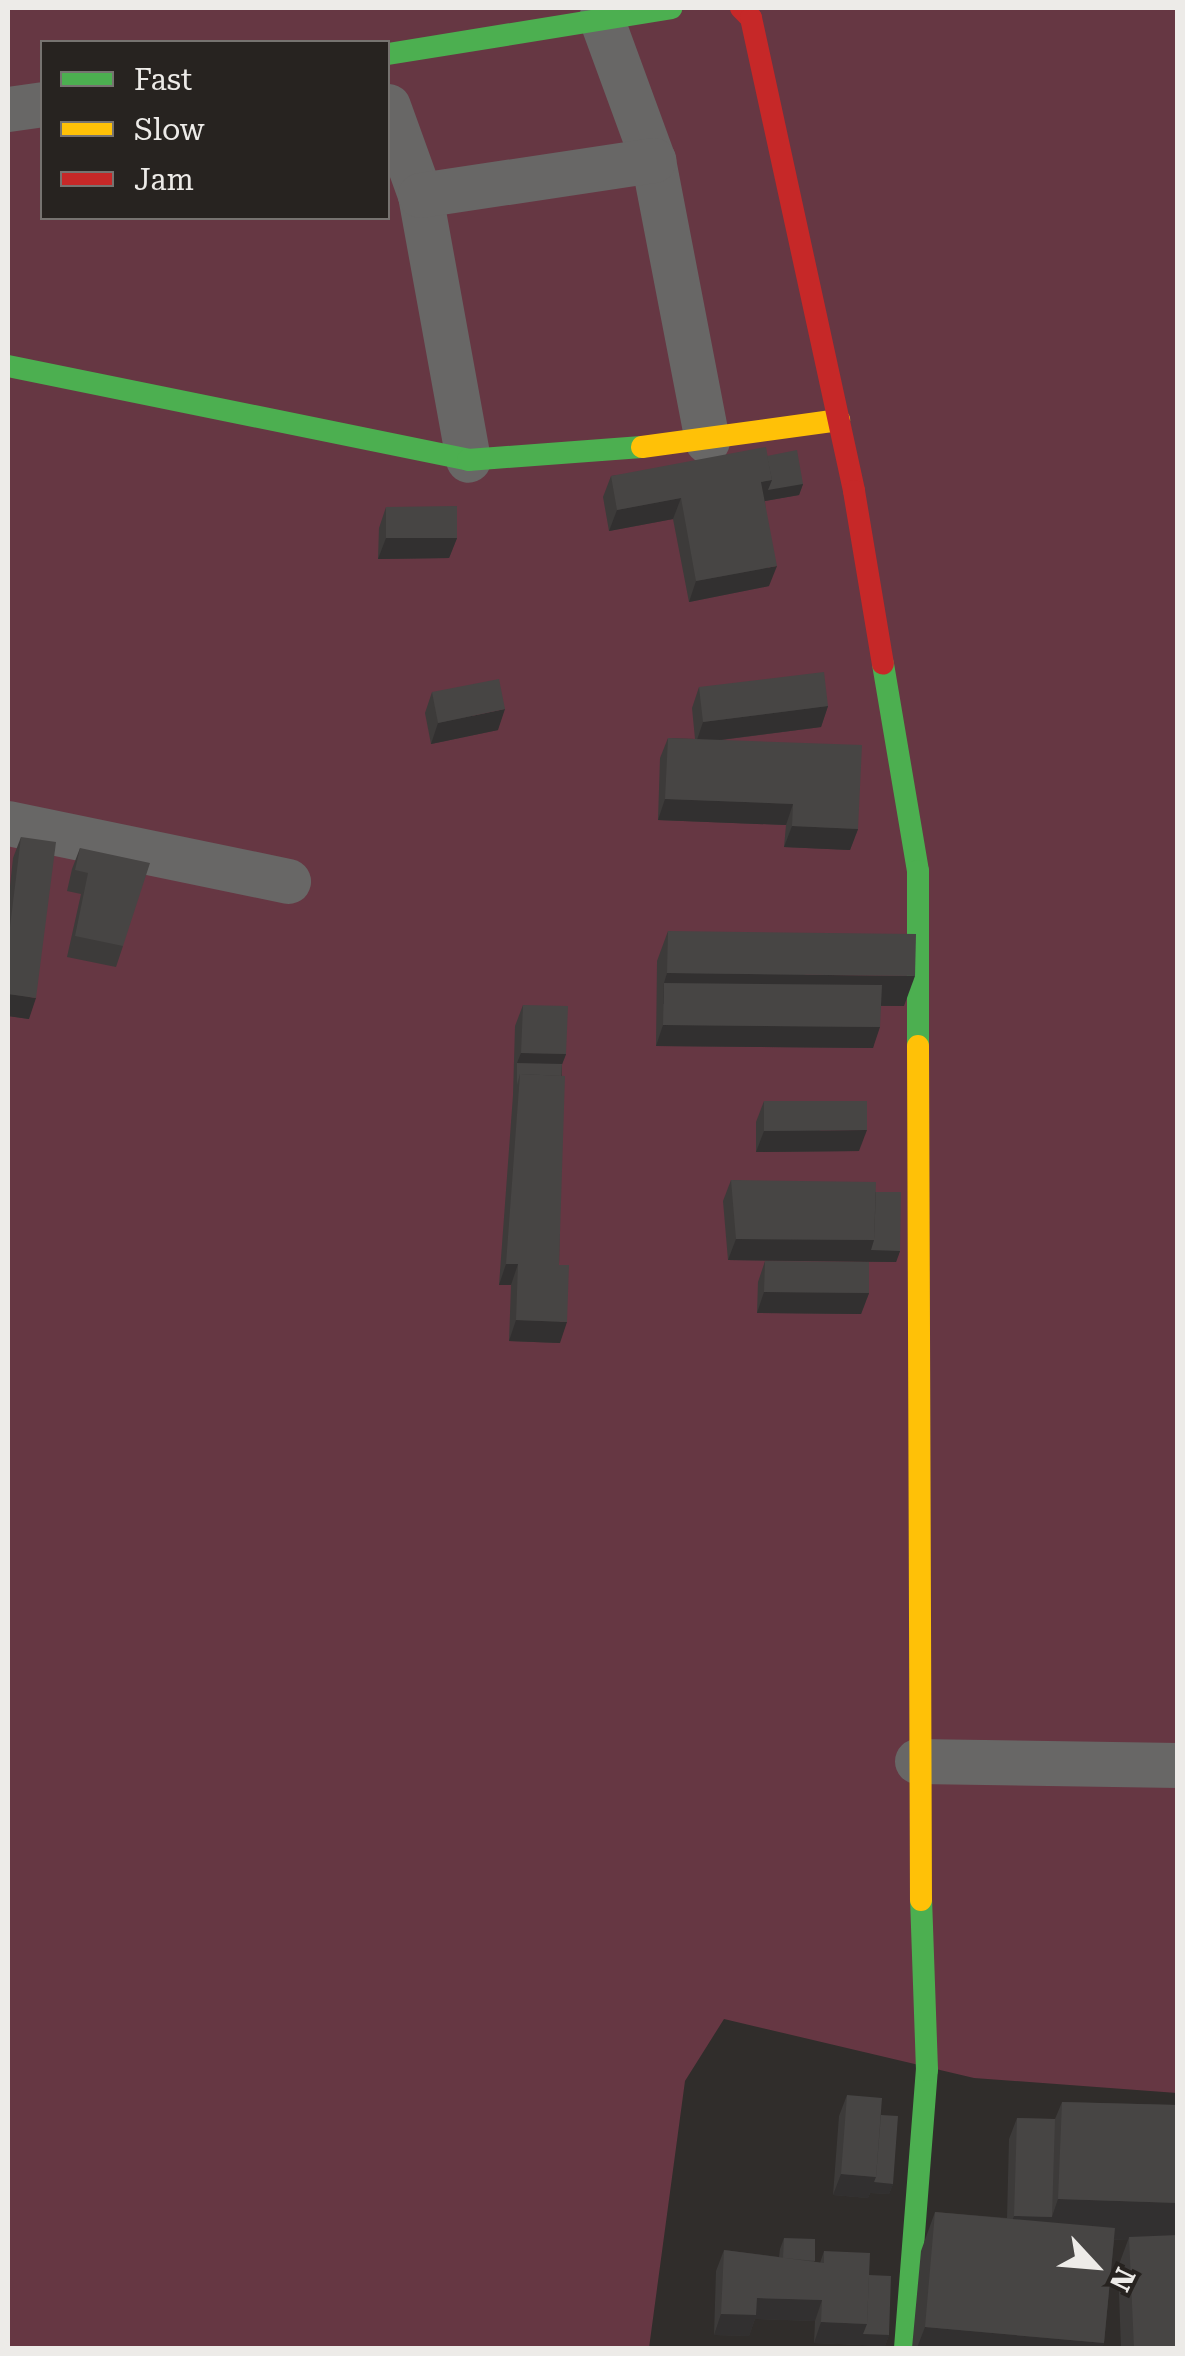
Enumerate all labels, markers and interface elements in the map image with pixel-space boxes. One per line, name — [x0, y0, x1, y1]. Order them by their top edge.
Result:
legend — [40, 40, 390, 220]
text: Fast — [134, 62, 192, 97]
text: Slow — [134, 112, 205, 147]
text: Jam — [134, 162, 194, 197]
north arrow — [1045, 2216, 1145, 2316]
text: N — [1103, 2262, 1142, 2296]

